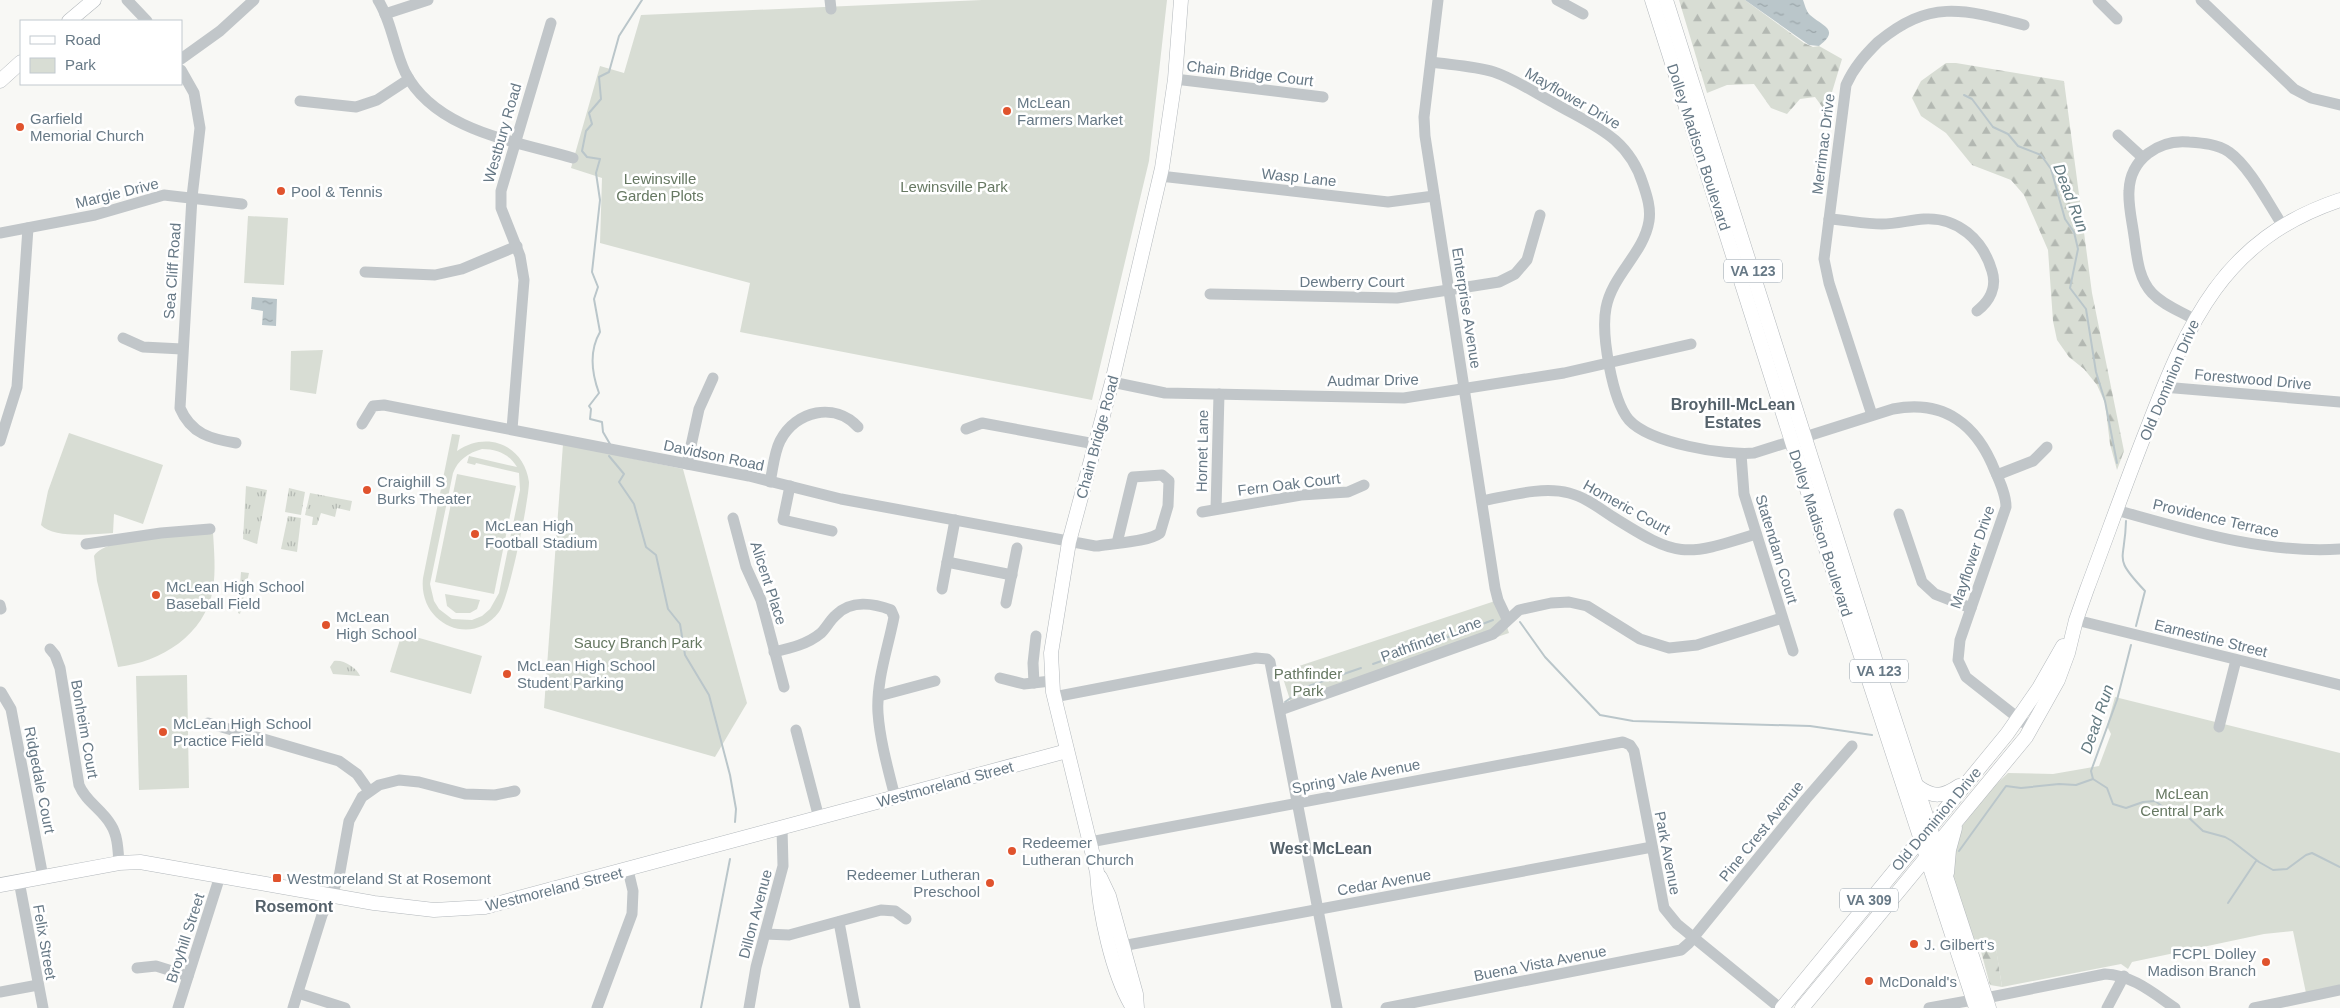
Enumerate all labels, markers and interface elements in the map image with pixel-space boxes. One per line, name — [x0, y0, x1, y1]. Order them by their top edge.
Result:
legend — [20, 20, 182, 85]
text: Road — [65, 31, 101, 48]
text: Park — [65, 56, 96, 73]
street label: Chain Bridge Court — [1186, 57, 1315, 89]
street label: Dolley Madison Boulevard — [1664, 62, 1734, 232]
street label: Mayflower Drive — [1522, 64, 1624, 132]
street label: Westbury Road — [480, 81, 524, 185]
street label: Merrimac Drive — [1808, 93, 1838, 195]
place label: McLean Farmers Market — [1017, 94, 1124, 128]
marker: McLean Farmers Market — [1001, 105, 1013, 117]
place label: Garfield Memorial Church — [30, 110, 144, 144]
marker: Garfield Memorial Church — [14, 121, 26, 133]
water label: Dead Run — [2050, 161, 2092, 235]
street label: Wasp Lane — [1261, 165, 1337, 189]
park label: Lewinsville Garden Plots — [616, 170, 704, 204]
street label: Margie Drive — [74, 174, 160, 212]
park label: Lewinsville Park — [900, 178, 1008, 195]
place label: Pool & Tennis — [291, 183, 382, 200]
marker: Pool & Tennis — [275, 185, 287, 197]
street label: Sea Cliff Road — [160, 222, 184, 320]
street label: Enterprise Avenue — [1449, 246, 1485, 370]
road number: VA 123 — [1724, 260, 1782, 282]
street label: Dewberry Court — [1299, 273, 1405, 290]
street label: Old Dominion Drive — [2136, 317, 2202, 443]
street label: Forestwood Drive — [2194, 365, 2312, 393]
street label: Audmar Drive — [1327, 371, 1419, 389]
street label: Chain Bridge Road — [1072, 374, 1122, 500]
district label: Broyhill-McLean Estates — [1671, 396, 1795, 431]
street label: Hornet Lane — [1193, 410, 1211, 492]
street label: Davidson Road — [662, 436, 766, 474]
street label: Dolley Madison Boulevard — [1786, 448, 1856, 618]
street label: Fern Oak Court — [1237, 469, 1342, 499]
place label: Craighill S Burks Theater — [377, 473, 471, 507]
street label: Homeric Court — [1581, 476, 1674, 538]
marker: Craighill S Burks Theater — [361, 484, 373, 496]
street label: Statendam Court — [1752, 492, 1802, 606]
street label: Providence Terrace — [2151, 495, 2281, 541]
street label: Mayflower Drive — [1946, 503, 1998, 611]
place label: McLean High Football Stadium — [485, 517, 598, 551]
marker: McLean High Football Stadium — [469, 528, 481, 540]
street label: Alicent Place — [748, 539, 790, 627]
place label: McLean High School Baseball Field — [166, 578, 304, 612]
marker: McLean High School Baseball Field — [150, 589, 162, 601]
place label: McLean High School — [336, 608, 417, 642]
street label: Pathfinder Lane — [1378, 613, 1484, 665]
street label: Earnestine Street — [2153, 616, 2270, 660]
marker: McLean High School — [320, 619, 332, 631]
park label: Saucy Branch Park — [574, 634, 703, 651]
place label: McLean High School Student Parking — [517, 657, 655, 691]
road number: VA 123 — [1850, 659, 1908, 682]
park label: Pathfinder Park — [1274, 665, 1342, 699]
marker: McLean High School Student Parking — [501, 668, 513, 680]
street label: Bonheim Court — [68, 678, 102, 781]
water label: Dead Run — [2077, 682, 2117, 756]
place label: McLean High School Practice Field — [173, 715, 311, 749]
street label: Ridgedale Court — [21, 725, 59, 836]
marker: McLean High School Practice Field — [157, 726, 169, 738]
street label: Spring Vale Avenue — [1290, 755, 1422, 797]
street label: Westmoreland Street — [875, 757, 1016, 810]
street label: Old Dominion Drive — [1888, 764, 1984, 874]
street label: Pine Crest Avenue — [1715, 777, 1807, 885]
park label: McLean Central Park — [2140, 785, 2224, 819]
street label: Park Avenue — [1652, 810, 1684, 896]
place label: Redeemer Lutheran Church — [1022, 834, 1134, 868]
district label: West McLean — [1270, 840, 1372, 857]
marker: Redeemer Lutheran Church — [1006, 845, 1018, 857]
street label: Westmoreland Street — [484, 864, 625, 914]
street label: Cedar Avenue — [1336, 865, 1432, 899]
place label: Redeemer Lutheran Preschool — [847, 866, 980, 900]
street label: Dillon Avenue — [735, 868, 775, 960]
place label: Westmoreland St at Rosemont — [287, 870, 492, 887]
marker: Westmoreland St at Rosemont — [271, 872, 283, 884]
marker: Redeemer Lutheran Preschool — [984, 877, 996, 889]
road number: VA 309 — [1840, 888, 1898, 912]
street label: Broyhill Street — [162, 890, 208, 985]
district label: Rosemont — [255, 898, 334, 915]
street label: Felix Street — [30, 903, 60, 982]
place label: J. Gilbert's — [1924, 936, 1994, 953]
marker: J. Gilbert's — [1908, 938, 1920, 950]
street label: Buena Vista Avenue — [1472, 942, 1608, 984]
place label: FCPL Dolley Madison Branch — [2148, 945, 2256, 979]
marker: FCPL Dolley Madison Branch — [2260, 956, 2272, 968]
place label: McDonald's — [1879, 973, 1957, 990]
marker: McDonald's — [1863, 975, 1875, 987]

